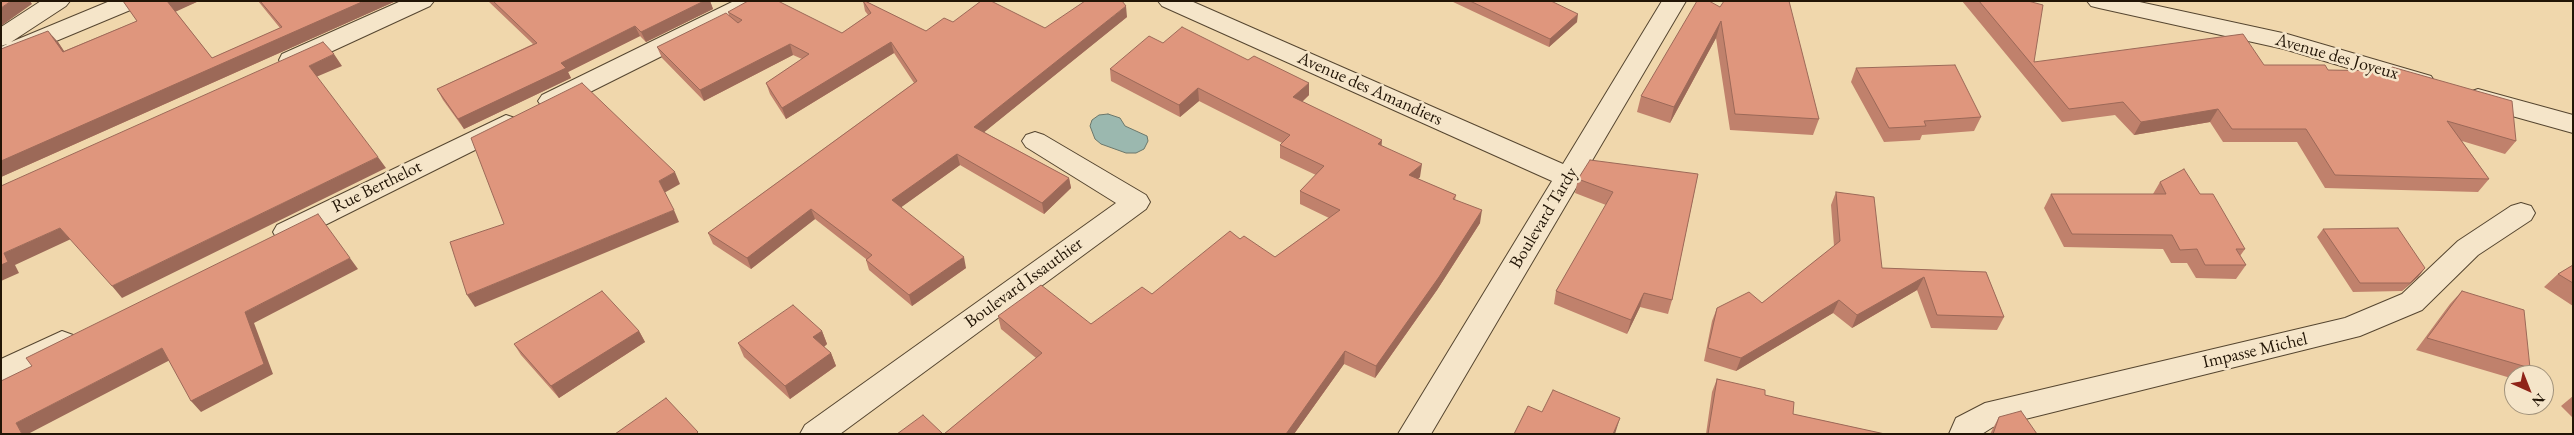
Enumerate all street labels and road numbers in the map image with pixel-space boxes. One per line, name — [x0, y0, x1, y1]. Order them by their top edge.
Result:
street label: Avenue des Joyeux — [2273, 29, 2401, 85]
street label: Avenue des Amandiers — [1294, 47, 1446, 131]
street label: Rue Berthelot — [329, 156, 425, 218]
street label: Boulevard Tardy — [1505, 164, 1583, 272]
street label: Boulevard Issauthier — [961, 233, 1087, 333]
street label: Impasse Michel — [2200, 328, 2310, 374]

